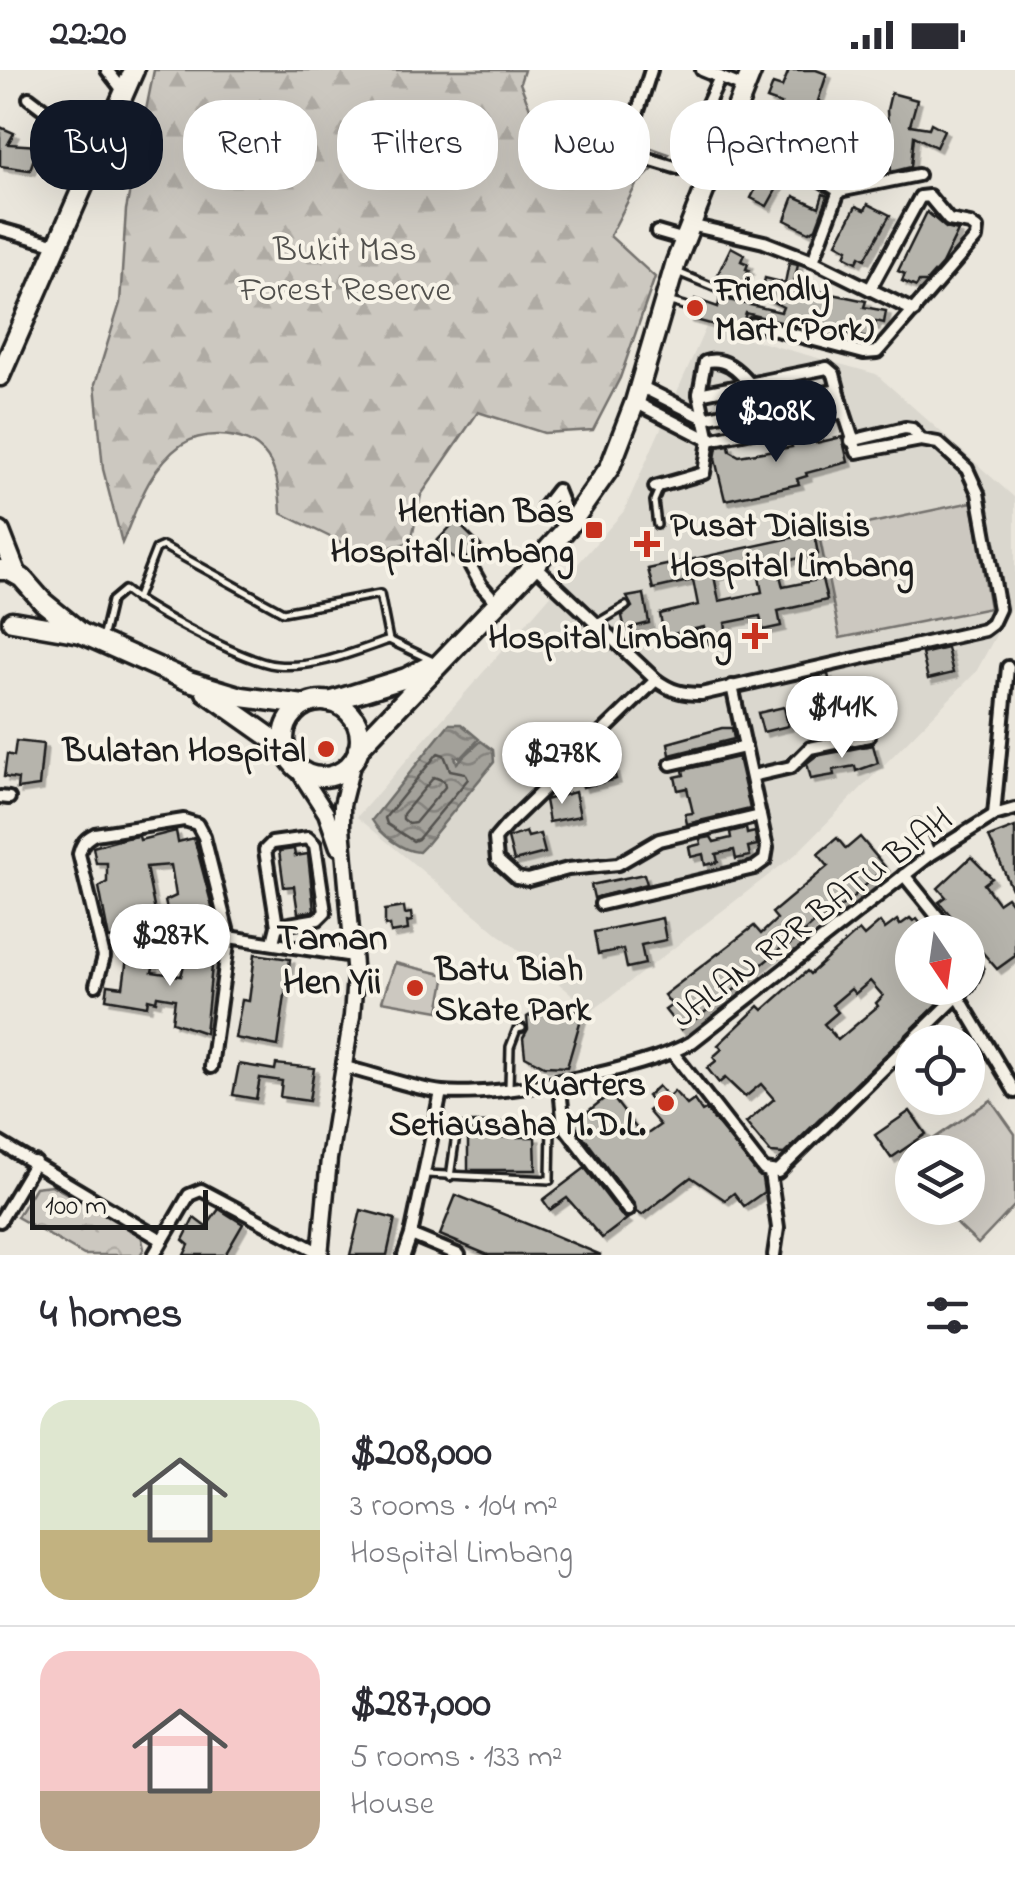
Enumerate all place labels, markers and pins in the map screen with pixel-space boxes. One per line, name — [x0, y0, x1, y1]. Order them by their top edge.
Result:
place label: Friendly Mart (Pork) — [713, 266, 875, 357]
marker: Friendly Mart (Pork) — [684, 297, 706, 319]
pin: $208K — [706, 380, 846, 465]
place label: Hentian Bas Hospital Limbang — [330, 488, 574, 580]
place label: Pusat Dialisis Hospital Limbang — [670, 502, 914, 594]
marker: Hentian Bas Hospital Limbang — [583, 519, 605, 541]
marker: Pusat Dialisis Hospital Limbang — [634, 531, 660, 557]
place label: Hospital Limbang — [488, 614, 732, 666]
marker: Hospital Limbang — [742, 623, 768, 649]
pin: $141K — [772, 676, 912, 761]
pin: $278K — [492, 722, 632, 807]
place label: Bulatan Hospital — [61, 727, 306, 778]
marker: Bulatan Hospital — [315, 738, 337, 760]
pin: $287K — [100, 904, 240, 989]
place label: Batu Biah Skate Park — [433, 946, 592, 1037]
marker: Batu Biah Skate Park — [404, 977, 426, 999]
place label: Kuarters Setiausaha M.D.L. — [389, 1061, 646, 1152]
marker: Kuarters Setiausaha M.D.L. — [655, 1092, 677, 1114]

